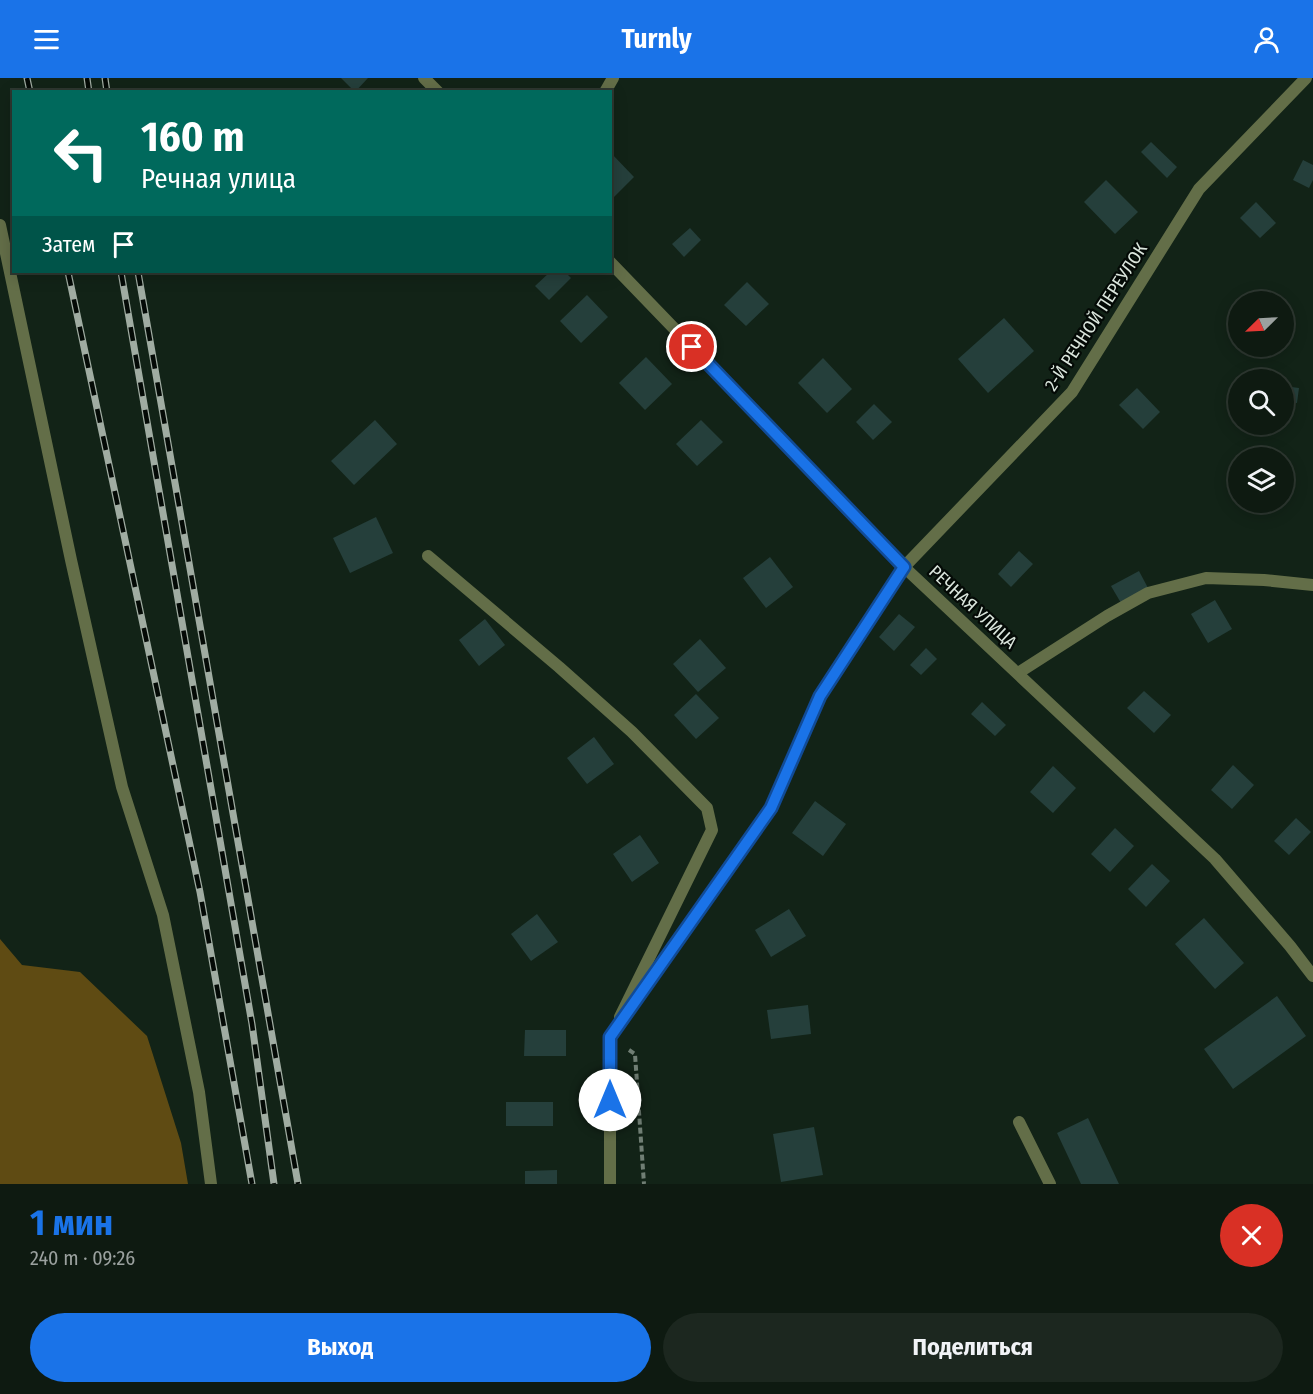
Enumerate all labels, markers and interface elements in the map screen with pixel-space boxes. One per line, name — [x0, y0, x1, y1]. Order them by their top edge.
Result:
icon: menu — [30, 23, 63, 56]
text: Turnly — [621, 23, 692, 55]
icon: person — [1250, 23, 1283, 56]
text: 160 m — [141, 112, 244, 162]
icon: left — [42, 114, 120, 192]
text: Речная улица — [141, 163, 296, 195]
icon: arrive — [107, 228, 140, 261]
text: Затем — [42, 231, 95, 258]
street label: 2-Й РЕЧНОЙ ПЕРЕУЛОК — [1040, 239, 1152, 395]
north arrow — [1228, 291, 1294, 357]
map controls — [1228, 291, 1294, 513]
pin — [666, 321, 717, 372]
icon: arrive — [675, 330, 708, 363]
button: search — [1228, 369, 1294, 435]
button: layers — [1228, 447, 1294, 513]
street label: РЕЧНАЯ УЛИЦА — [924, 561, 1022, 654]
position arrow — [578, 1068, 642, 1132]
text: 1 мин — [30, 1201, 113, 1245]
button: close — [1220, 1204, 1283, 1267]
text: 240 m · 09:26 — [30, 1246, 135, 1270]
button: Выход — [30, 1313, 651, 1382]
button: Поделиться — [663, 1313, 1283, 1382]

